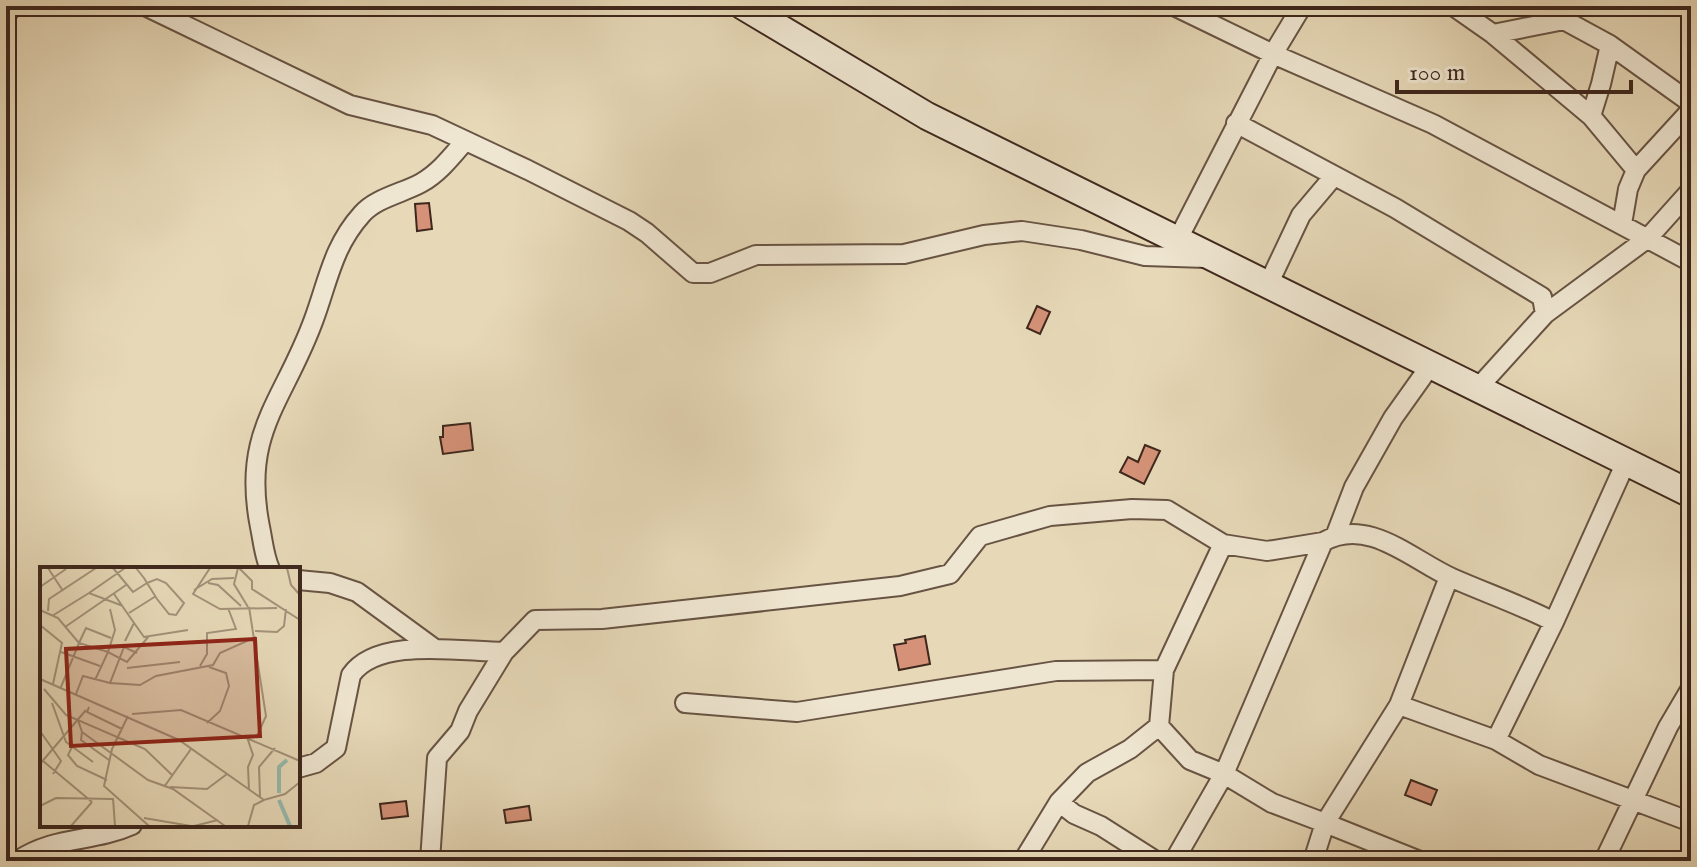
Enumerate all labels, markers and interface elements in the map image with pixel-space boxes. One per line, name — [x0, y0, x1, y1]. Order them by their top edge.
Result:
scale bar — [1397, 44, 1631, 94]
text: 100 m — [1409, 58, 1465, 89]
inset map — [40, 567, 300, 827]

